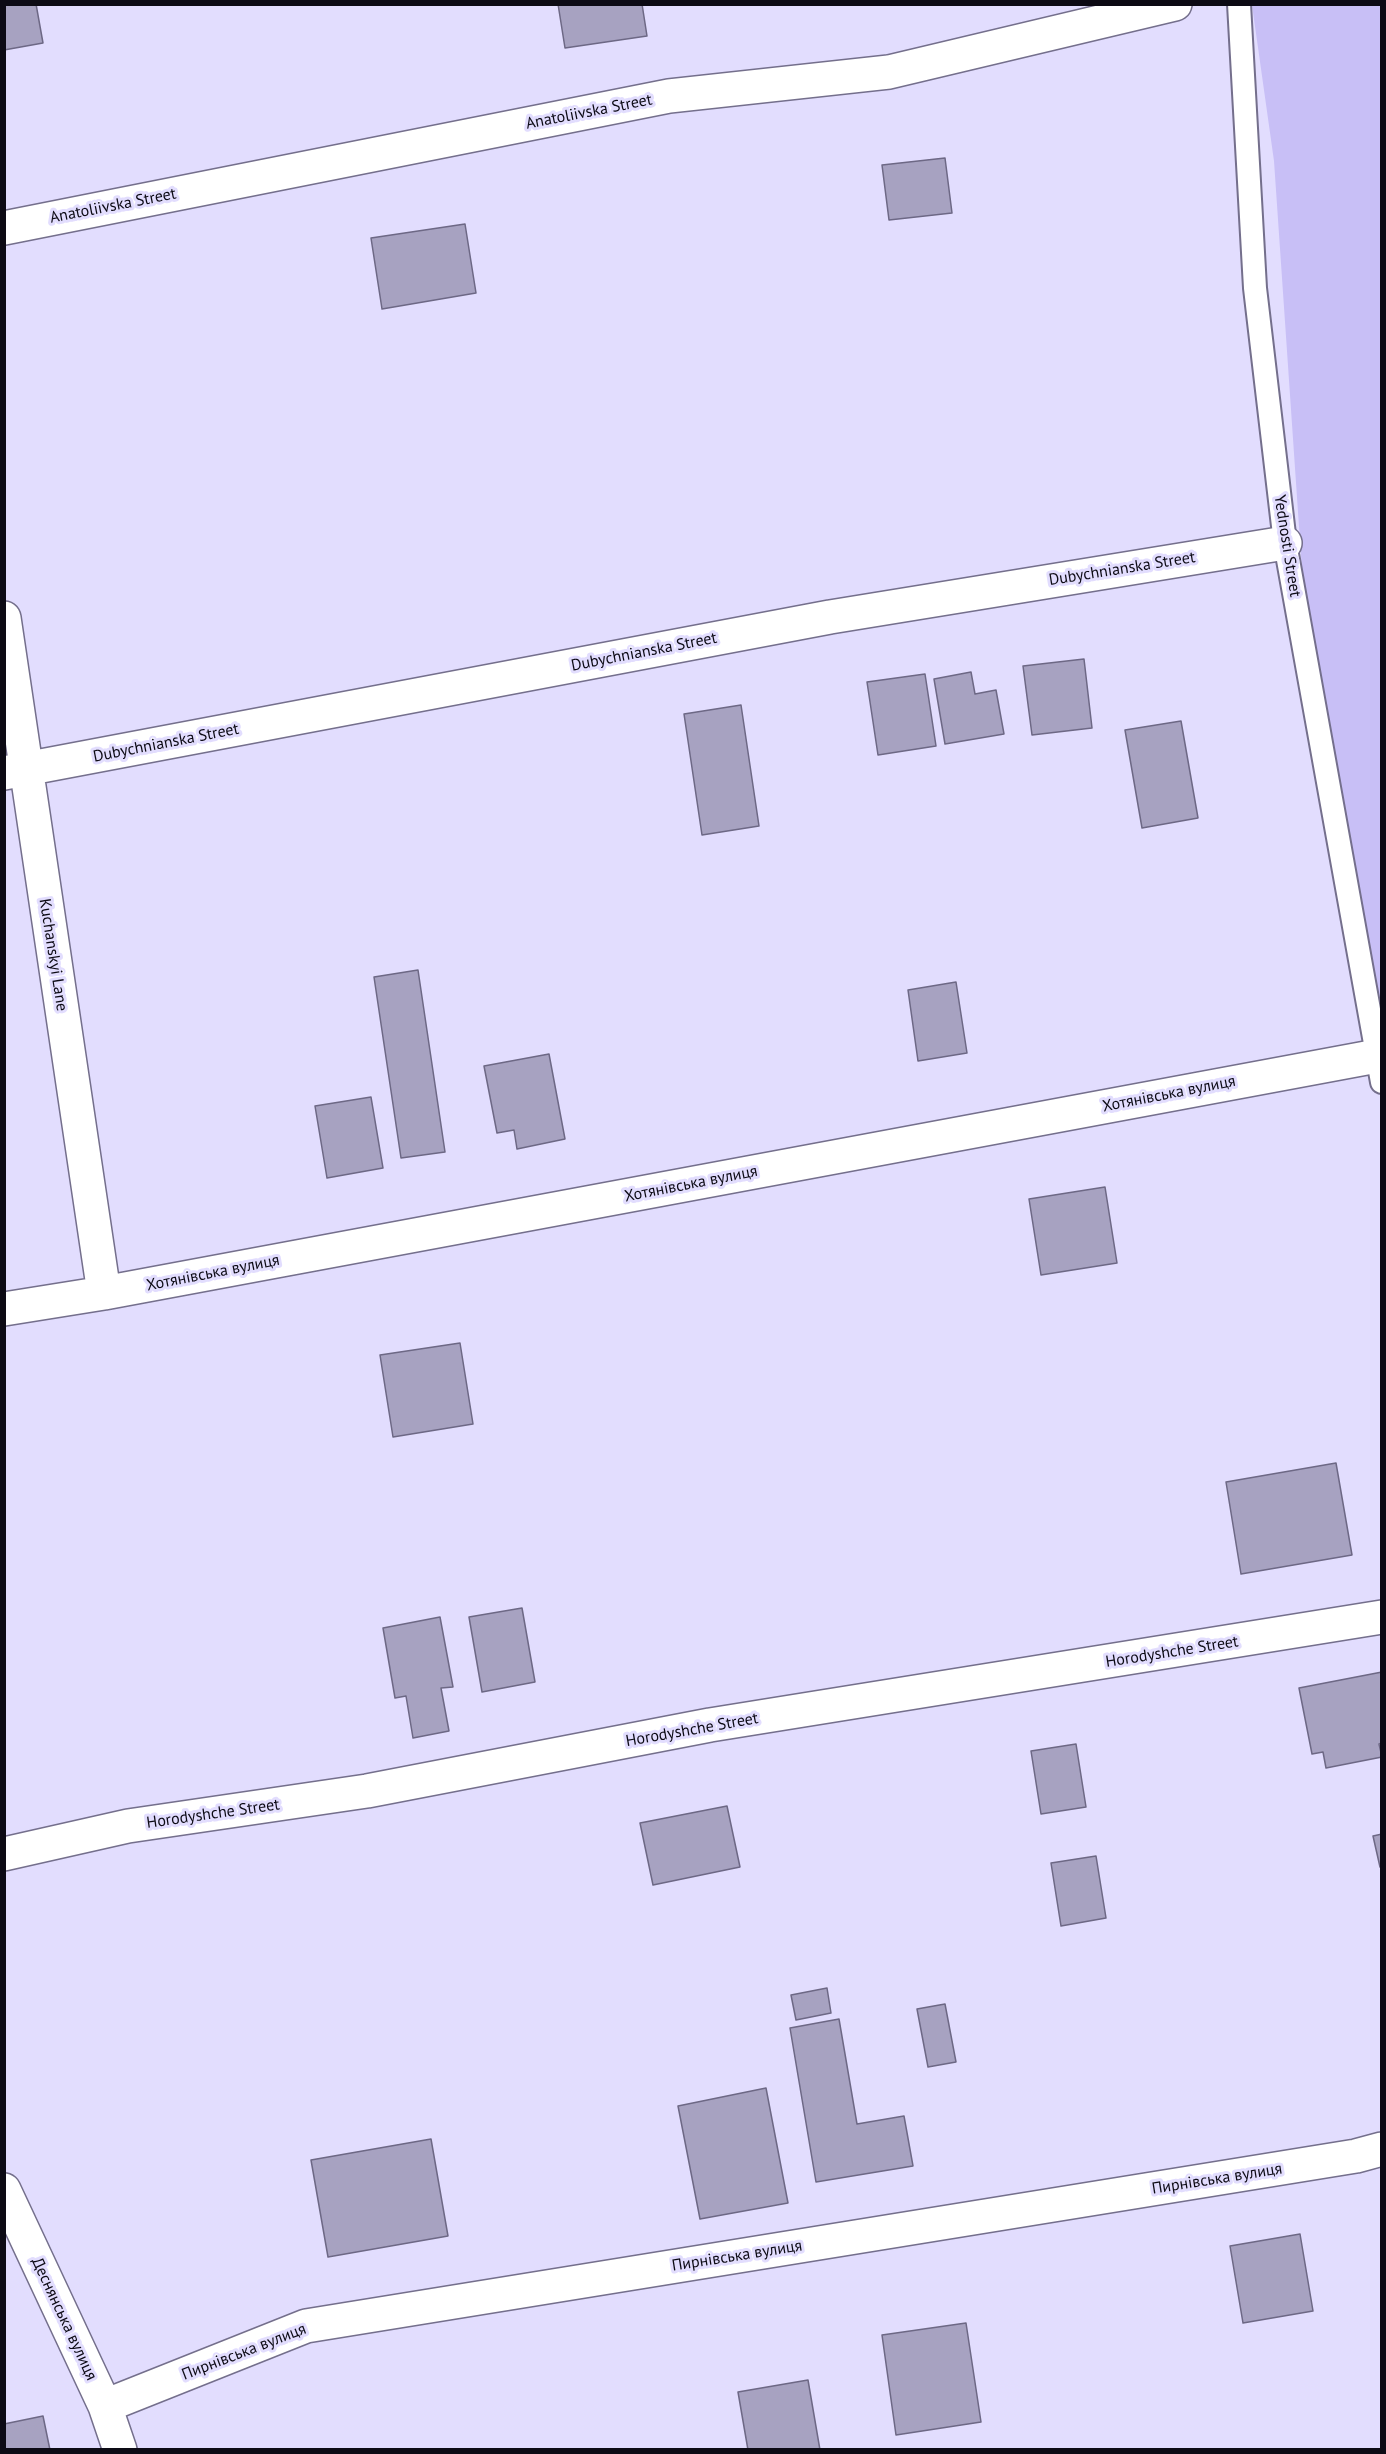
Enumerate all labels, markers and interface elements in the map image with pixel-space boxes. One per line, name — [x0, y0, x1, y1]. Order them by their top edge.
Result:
street label: Anatoliivska Street — [524, 90, 654, 134]
street label: Anatoliivska Street — [48, 184, 178, 228]
street label: Yednosti Street — [1269, 494, 1305, 598]
street label: Dubychnianska Street — [1047, 548, 1197, 590]
street label: Dubychnianska Street — [570, 628, 718, 676]
street label: Dubychnianska Street — [92, 719, 240, 767]
street label: Kuchanskyi Lane — [35, 897, 71, 1013]
street label: Хотянівська вулиця — [1101, 1072, 1237, 1116]
street label: Хотянівська вулиця — [623, 1162, 759, 1206]
street label: Хотянівська вулиця — [145, 1251, 281, 1295]
street label: Horodyshche Street — [1104, 1632, 1240, 1672]
street label: Horodyshche Street — [624, 1709, 760, 1751]
street label: Horodyshche Street — [145, 1795, 281, 1833]
street label: Пирнівська вулиця — [1150, 2159, 1284, 2199]
street label: Пирнівська вулиця — [670, 2236, 804, 2276]
street label: Деснянська вулиця — [27, 2255, 101, 2383]
street label: Пирнівська вулиця — [179, 2319, 309, 2385]

